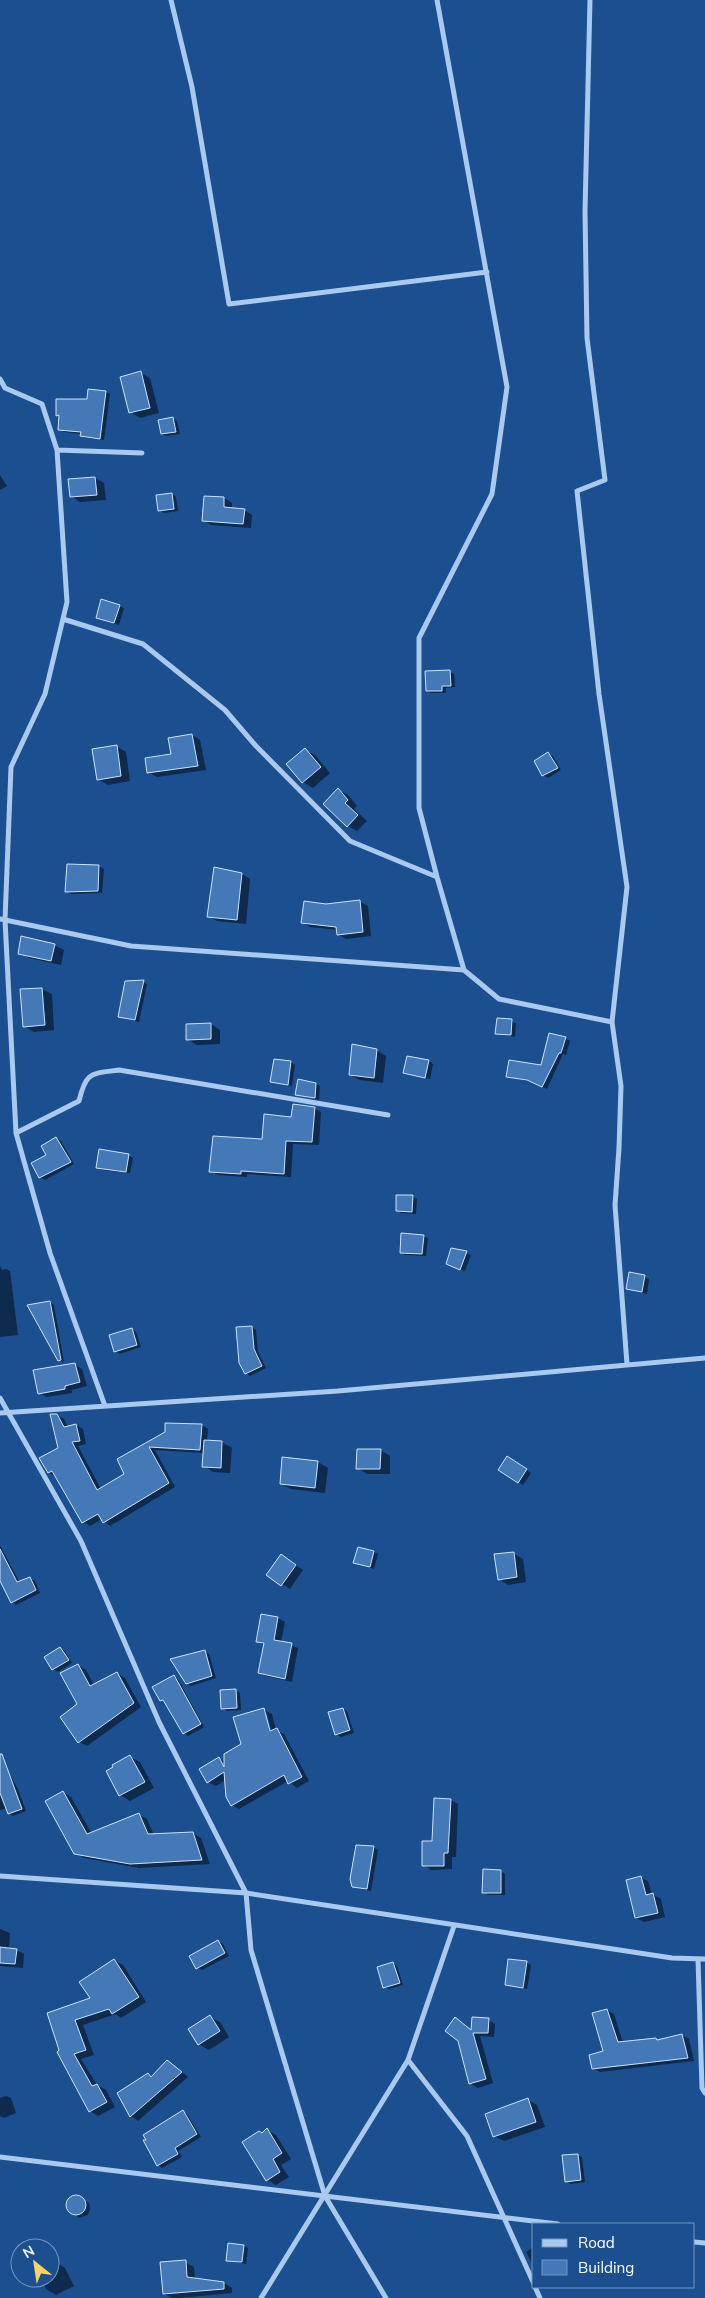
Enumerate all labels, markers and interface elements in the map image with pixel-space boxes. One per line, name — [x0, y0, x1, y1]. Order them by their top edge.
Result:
legend — [532, 2223, 695, 2288]
text: Road — [578, 2233, 615, 2252]
north arrow — [10, 2238, 60, 2288]
text: N — [19, 2241, 38, 2262]
text: Building — [578, 2258, 634, 2277]

